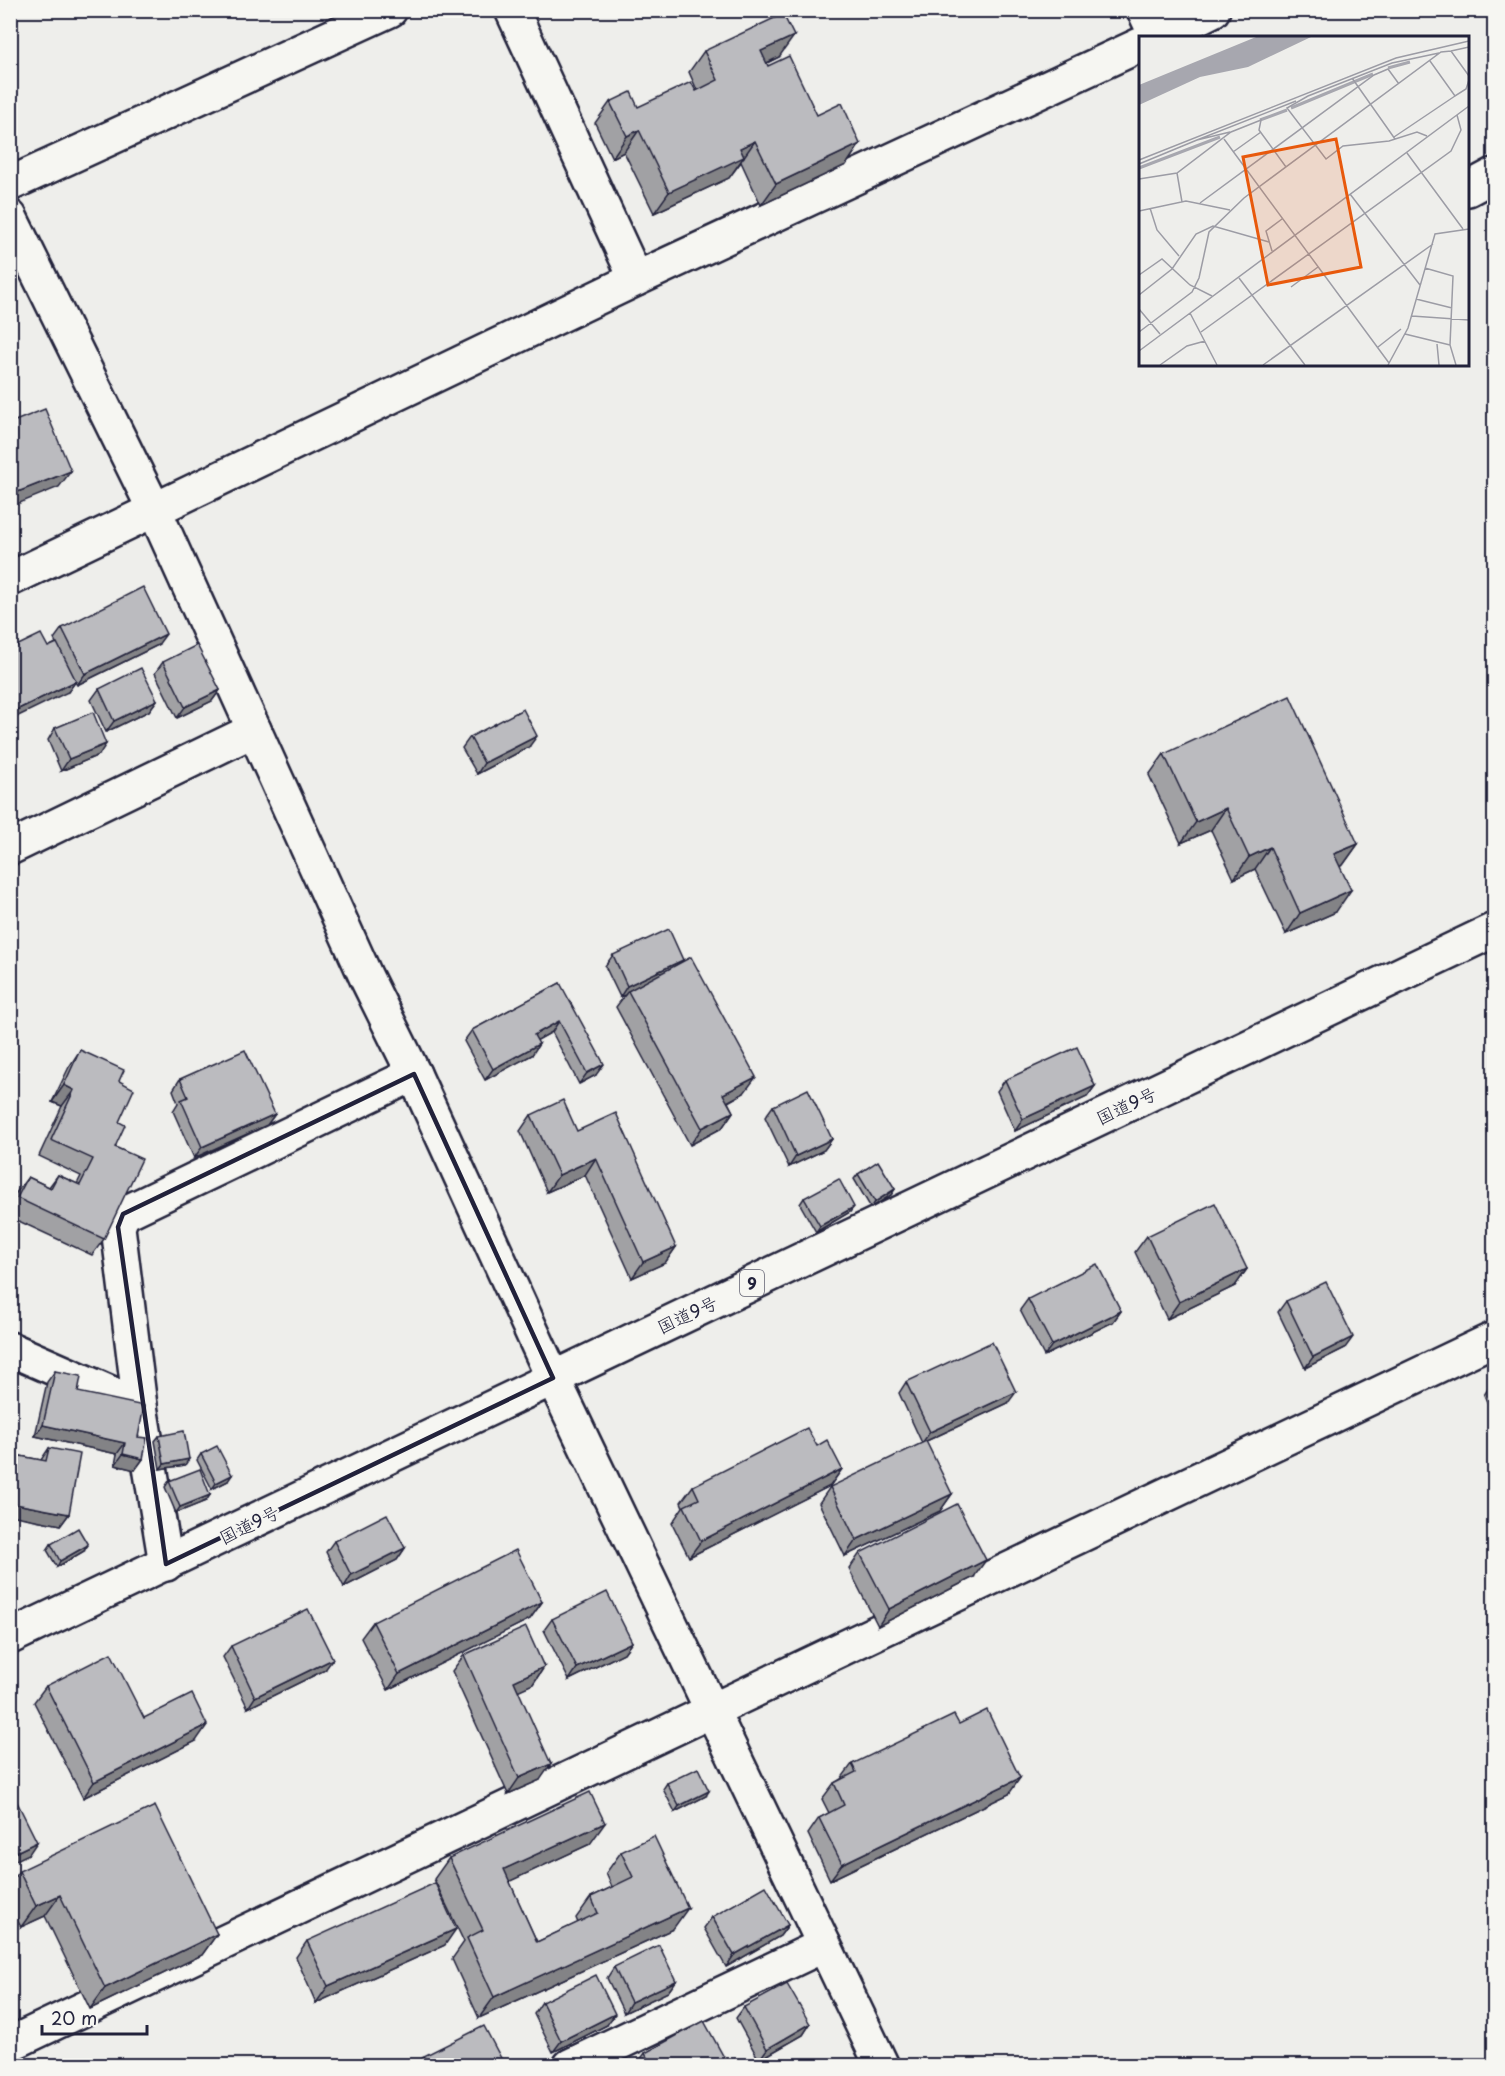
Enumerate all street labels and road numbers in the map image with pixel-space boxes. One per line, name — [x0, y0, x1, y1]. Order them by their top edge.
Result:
street label: 国道9号 — [1091, 1079, 1161, 1131]
road number: 9 — [740, 1270, 764, 1296]
street label: 国道9号 — [652, 1288, 722, 1340]
street label: 国道9号 — [214, 1498, 284, 1550]

